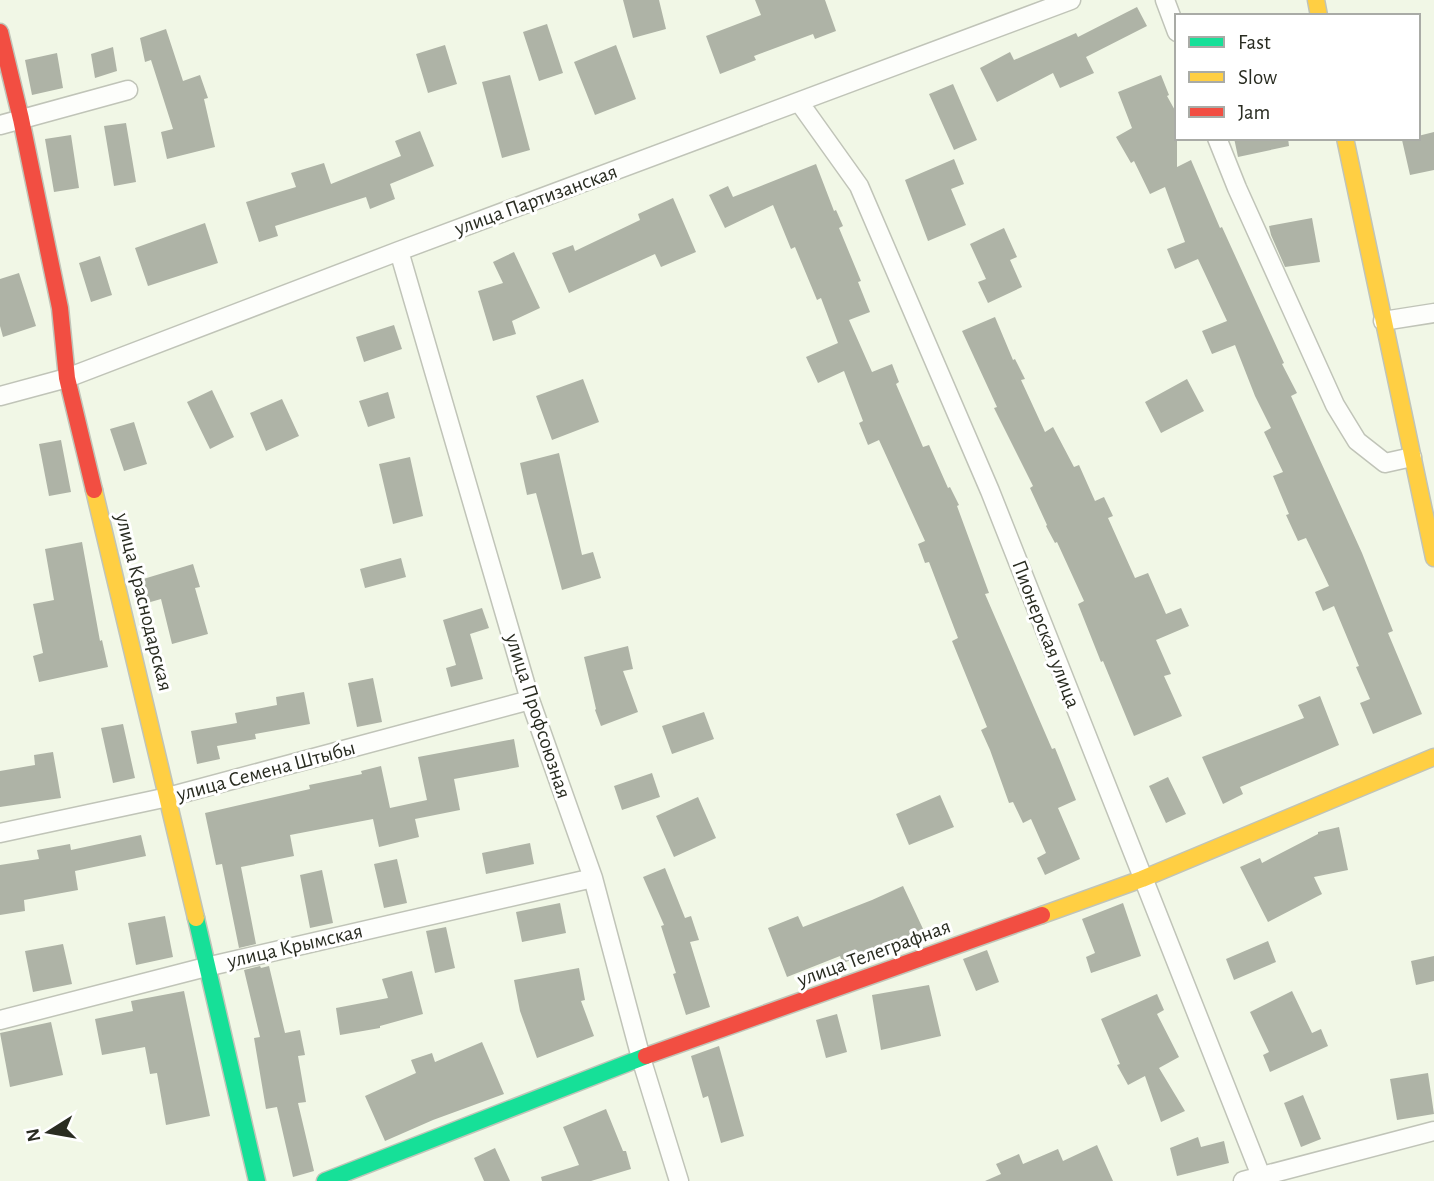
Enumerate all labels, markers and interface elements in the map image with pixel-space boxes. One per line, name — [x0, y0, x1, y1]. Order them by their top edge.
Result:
legend — [1175, 14, 1420, 140]
text: Fast — [1238, 32, 1271, 53]
text: Slow — [1238, 67, 1277, 88]
text: Jam — [1238, 102, 1270, 123]
street label: улица Партизанская — [451, 161, 620, 240]
street label: улица Краснодарская — [111, 510, 176, 693]
street label: Пионерская улица — [1008, 557, 1084, 711]
street label: улица Профсоюзная — [501, 630, 575, 801]
street label: улица Семена Штыбы — [173, 737, 358, 805]
street label: улица Телеграфная — [794, 916, 953, 991]
street label: улица Крымская — [224, 920, 365, 972]
north arrow — [14, 1097, 84, 1167]
text: N — [23, 1127, 44, 1143]

